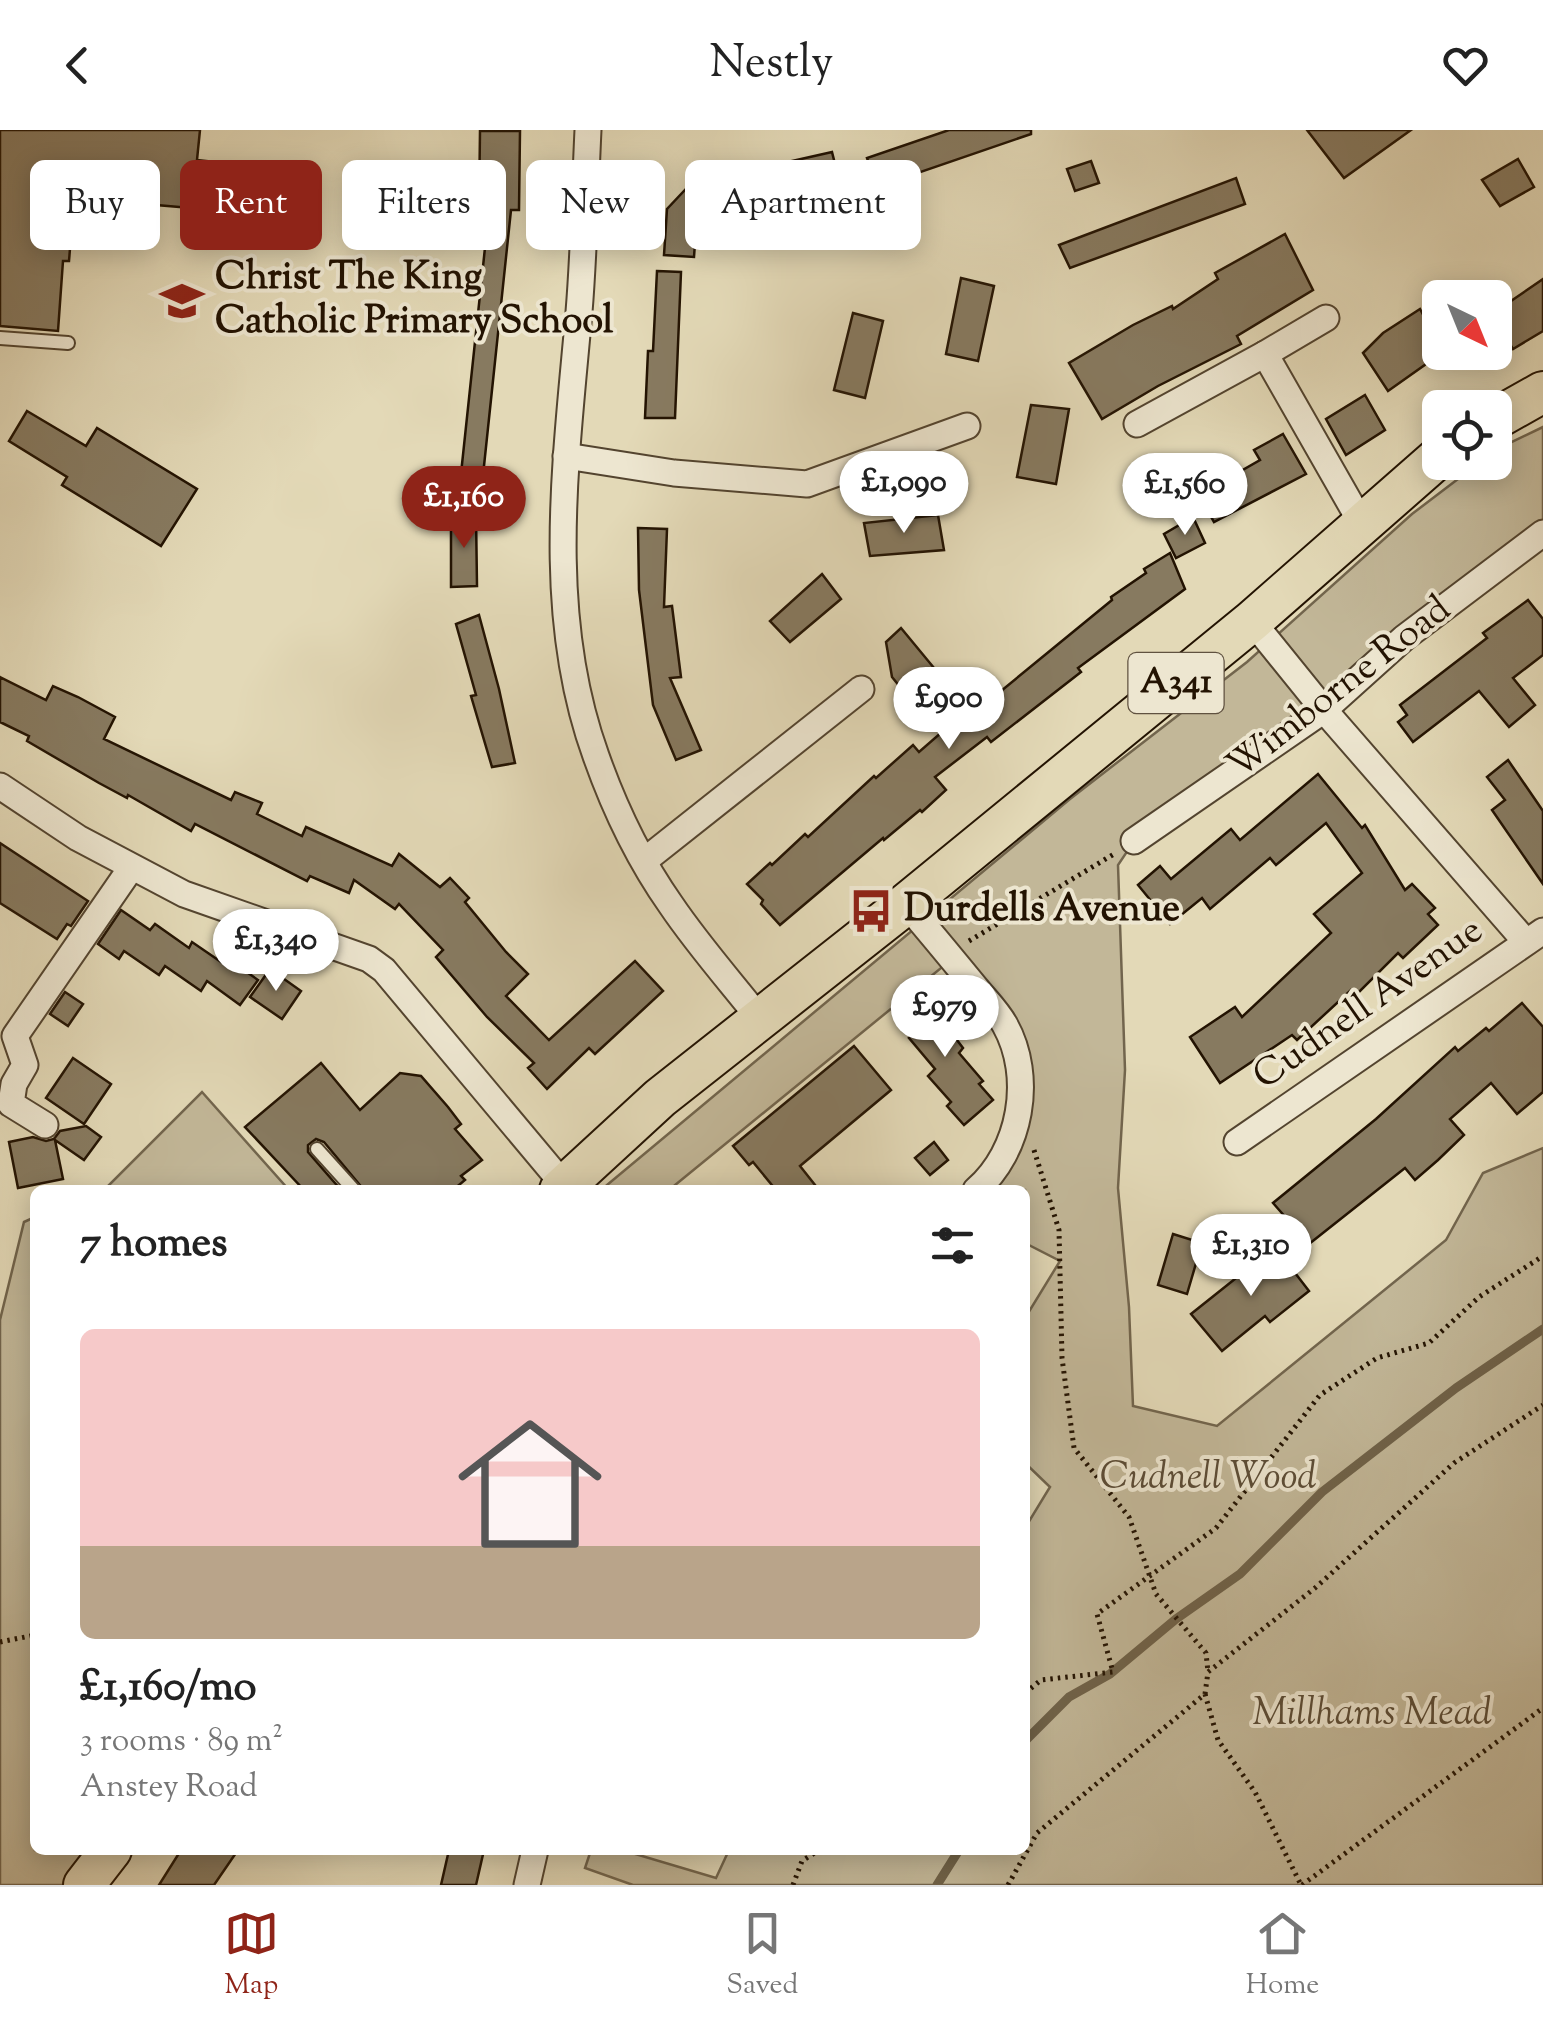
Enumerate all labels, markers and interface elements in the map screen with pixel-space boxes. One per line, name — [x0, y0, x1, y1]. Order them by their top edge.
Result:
text: Nestly — [710, 33, 833, 98]
icon: back — [50, 38, 105, 93]
icon: heart — [1438, 38, 1493, 93]
chip: Buy — [30, 160, 160, 250]
chip: Rent — [180, 160, 322, 250]
chip: Filters — [342, 160, 506, 250]
chip: New — [526, 160, 665, 250]
chip: Apartment — [685, 160, 921, 250]
place label: Christ The King Catholic Primary School — [215, 252, 614, 350]
school or university icon: Christ The King Catholic Primary School — [158, 277, 206, 325]
north arrow — [1422, 280, 1512, 370]
map controls — [1422, 280, 1512, 480]
button: locate — [1422, 390, 1512, 480]
pin: £1,090 — [823, 451, 985, 536]
pin: £1,560 — [1104, 453, 1266, 538]
text: £1,090 — [861, 460, 947, 506]
text: £1,560 — [1144, 462, 1226, 508]
pin: £1,160 — [383, 466, 545, 551]
text: £1,160 — [424, 475, 504, 521]
street label: Wimborne Road — [1217, 584, 1463, 794]
road number: A341 — [1128, 653, 1224, 713]
pin: £900 — [890, 667, 1008, 752]
text: £900 — [915, 676, 983, 722]
place label: Durdells Avenue — [904, 884, 1180, 938]
bus stop icon: Durdells Avenue — [847, 887, 895, 935]
street label: Cudnell Avenue — [1243, 906, 1495, 1104]
pin: £1,340 — [195, 909, 357, 994]
text: £1,340 — [235, 918, 317, 964]
pin: £979 — [886, 975, 1004, 1060]
text: £979 — [913, 984, 977, 1030]
pin: £1,310 — [1170, 1214, 1332, 1299]
text: 7 homes — [80, 1215, 228, 1275]
icon: filters — [925, 1218, 980, 1273]
text: £1,310 — [1212, 1223, 1290, 1269]
icon: home — [440, 1394, 620, 1574]
park label: Cudnell Wood — [1100, 1452, 1316, 1506]
text: £1,160/mo — [80, 1659, 257, 1719]
park label: Millhams Mead — [1252, 1688, 1492, 1742]
text: 3 rooms · 89 m² — [80, 1719, 283, 1765]
text: Anstey Road — [80, 1765, 258, 1811]
tab: Map — [224, 1906, 279, 2006]
tab: Saved — [726, 1906, 798, 2006]
tab: Home — [1246, 1906, 1319, 2006]

